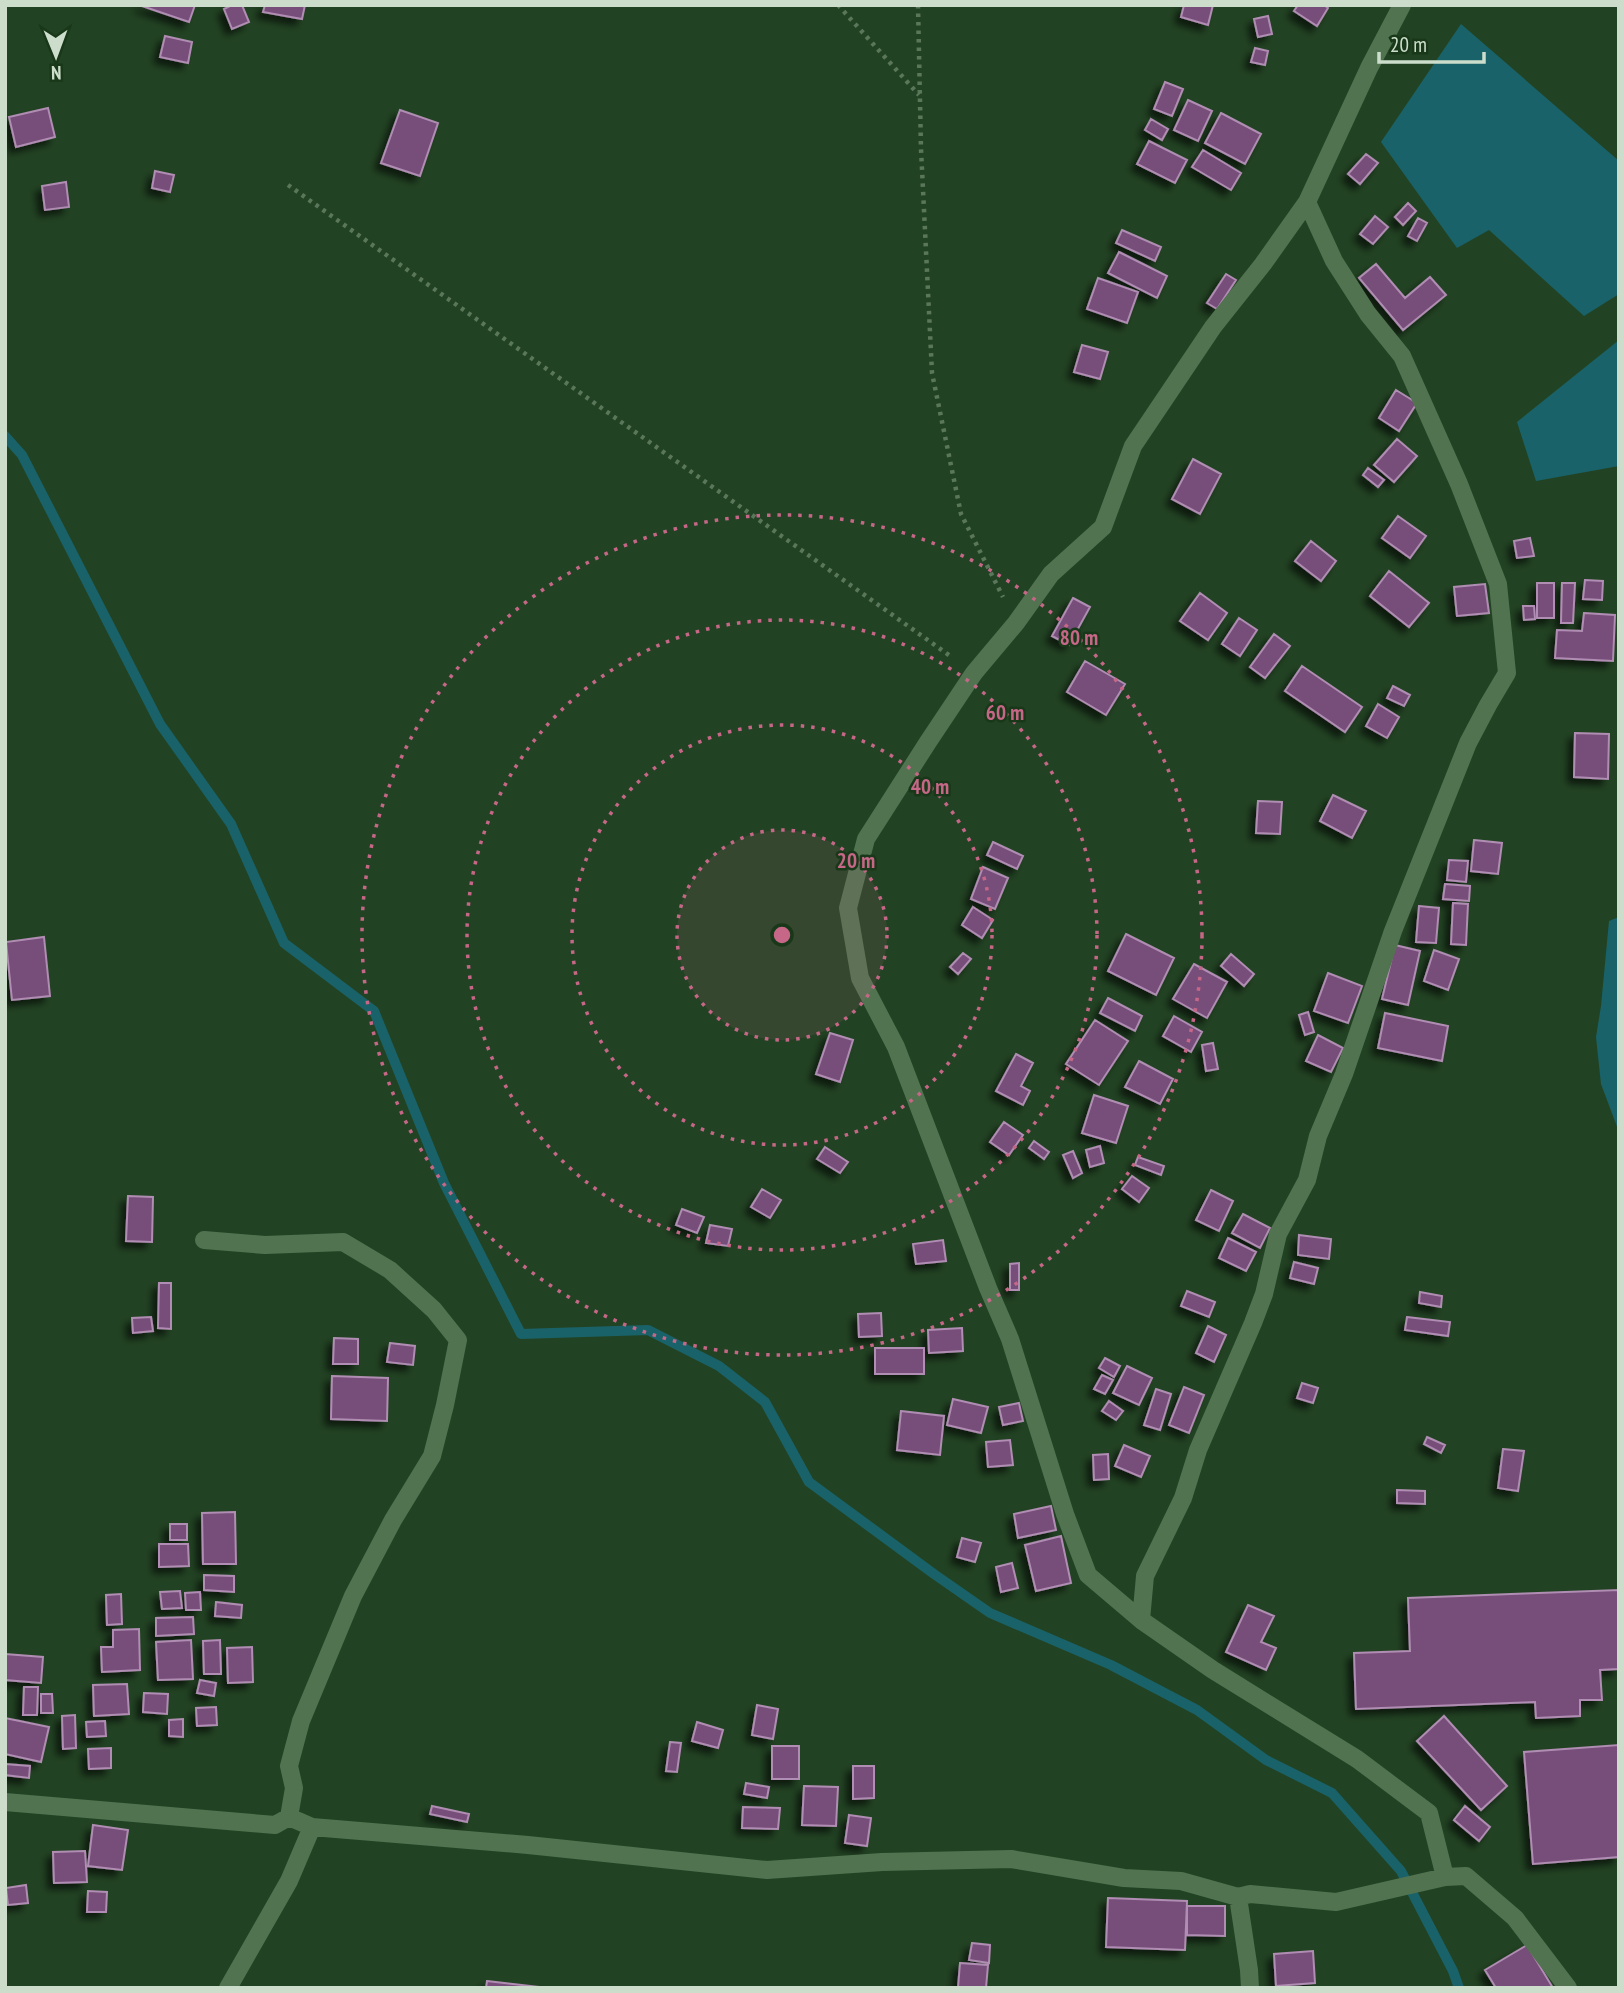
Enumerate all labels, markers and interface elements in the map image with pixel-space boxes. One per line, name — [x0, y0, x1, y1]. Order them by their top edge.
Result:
north arrow — [21, 21, 91, 91]
scale bar — [1379, 21, 1484, 65]
text: 20 m — [1390, 31, 1427, 58]
text: N — [51, 61, 62, 85]
text: 80 m — [1060, 624, 1098, 651]
text: 60 m — [986, 699, 1024, 726]
text: 40 m — [911, 773, 949, 800]
text: 20 m — [837, 847, 875, 874]
centre of rings — [770, 923, 794, 947]

